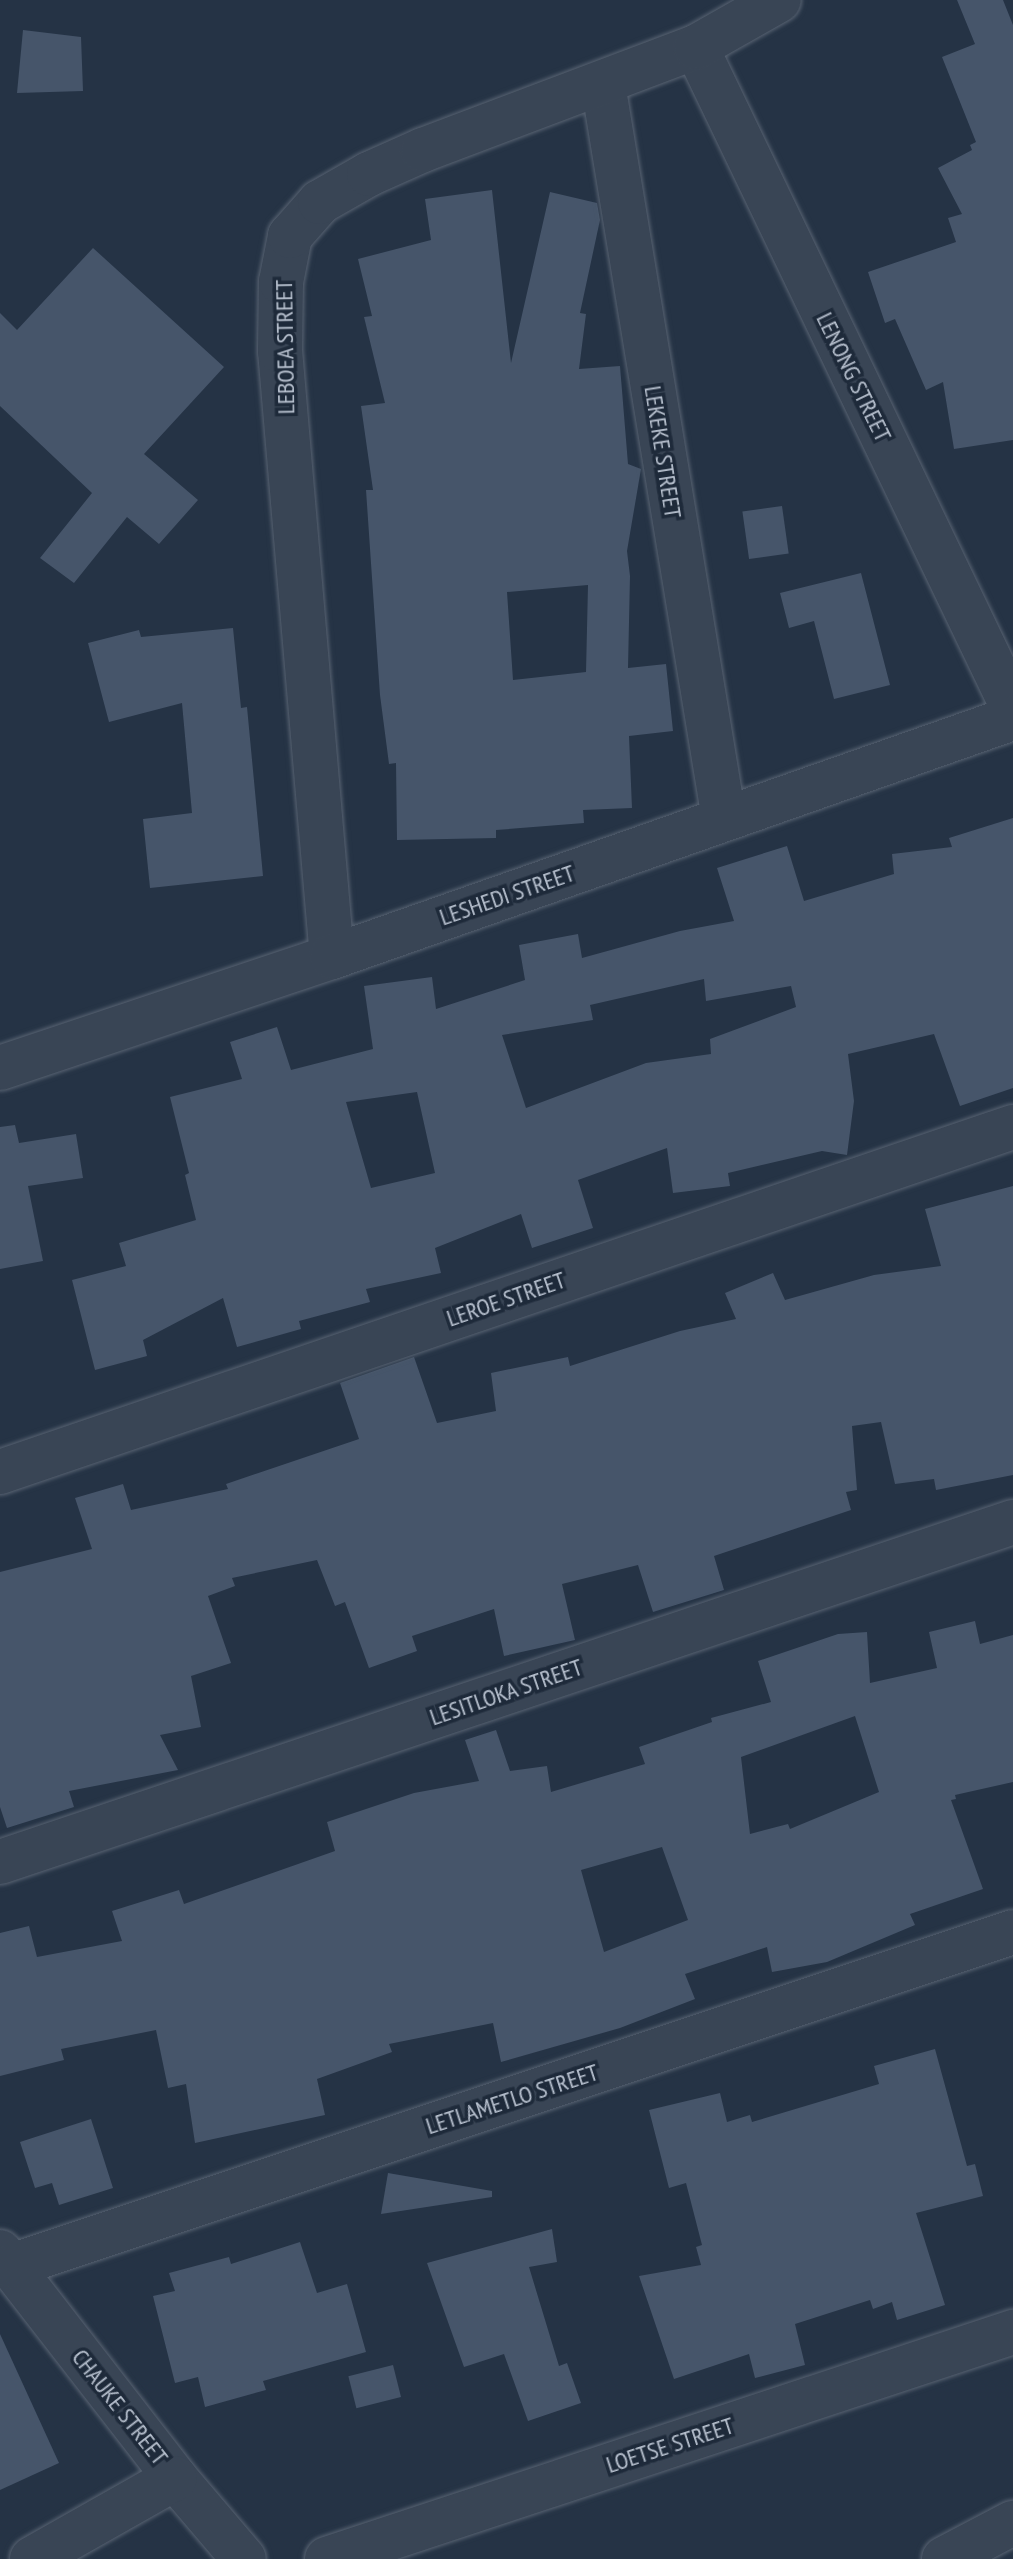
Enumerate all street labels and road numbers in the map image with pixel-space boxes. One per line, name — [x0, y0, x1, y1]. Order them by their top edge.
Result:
street label: LEBOEA STREET — [269, 279, 301, 415]
street label: LENONG STREET — [810, 308, 898, 446]
street label: LEKEKE STREET — [638, 384, 688, 520]
street label: LESHEDI STREET — [436, 858, 578, 932]
street label: LEROE STREET — [443, 1265, 569, 1333]
street label: LESITLOKA STREET — [426, 1652, 586, 1732]
street label: LETLAMETLO STREET — [422, 2058, 602, 2140]
street label: CHAUKE STREET — [66, 2343, 174, 2471]
street label: LOETSE STREET — [603, 2411, 737, 2479]

